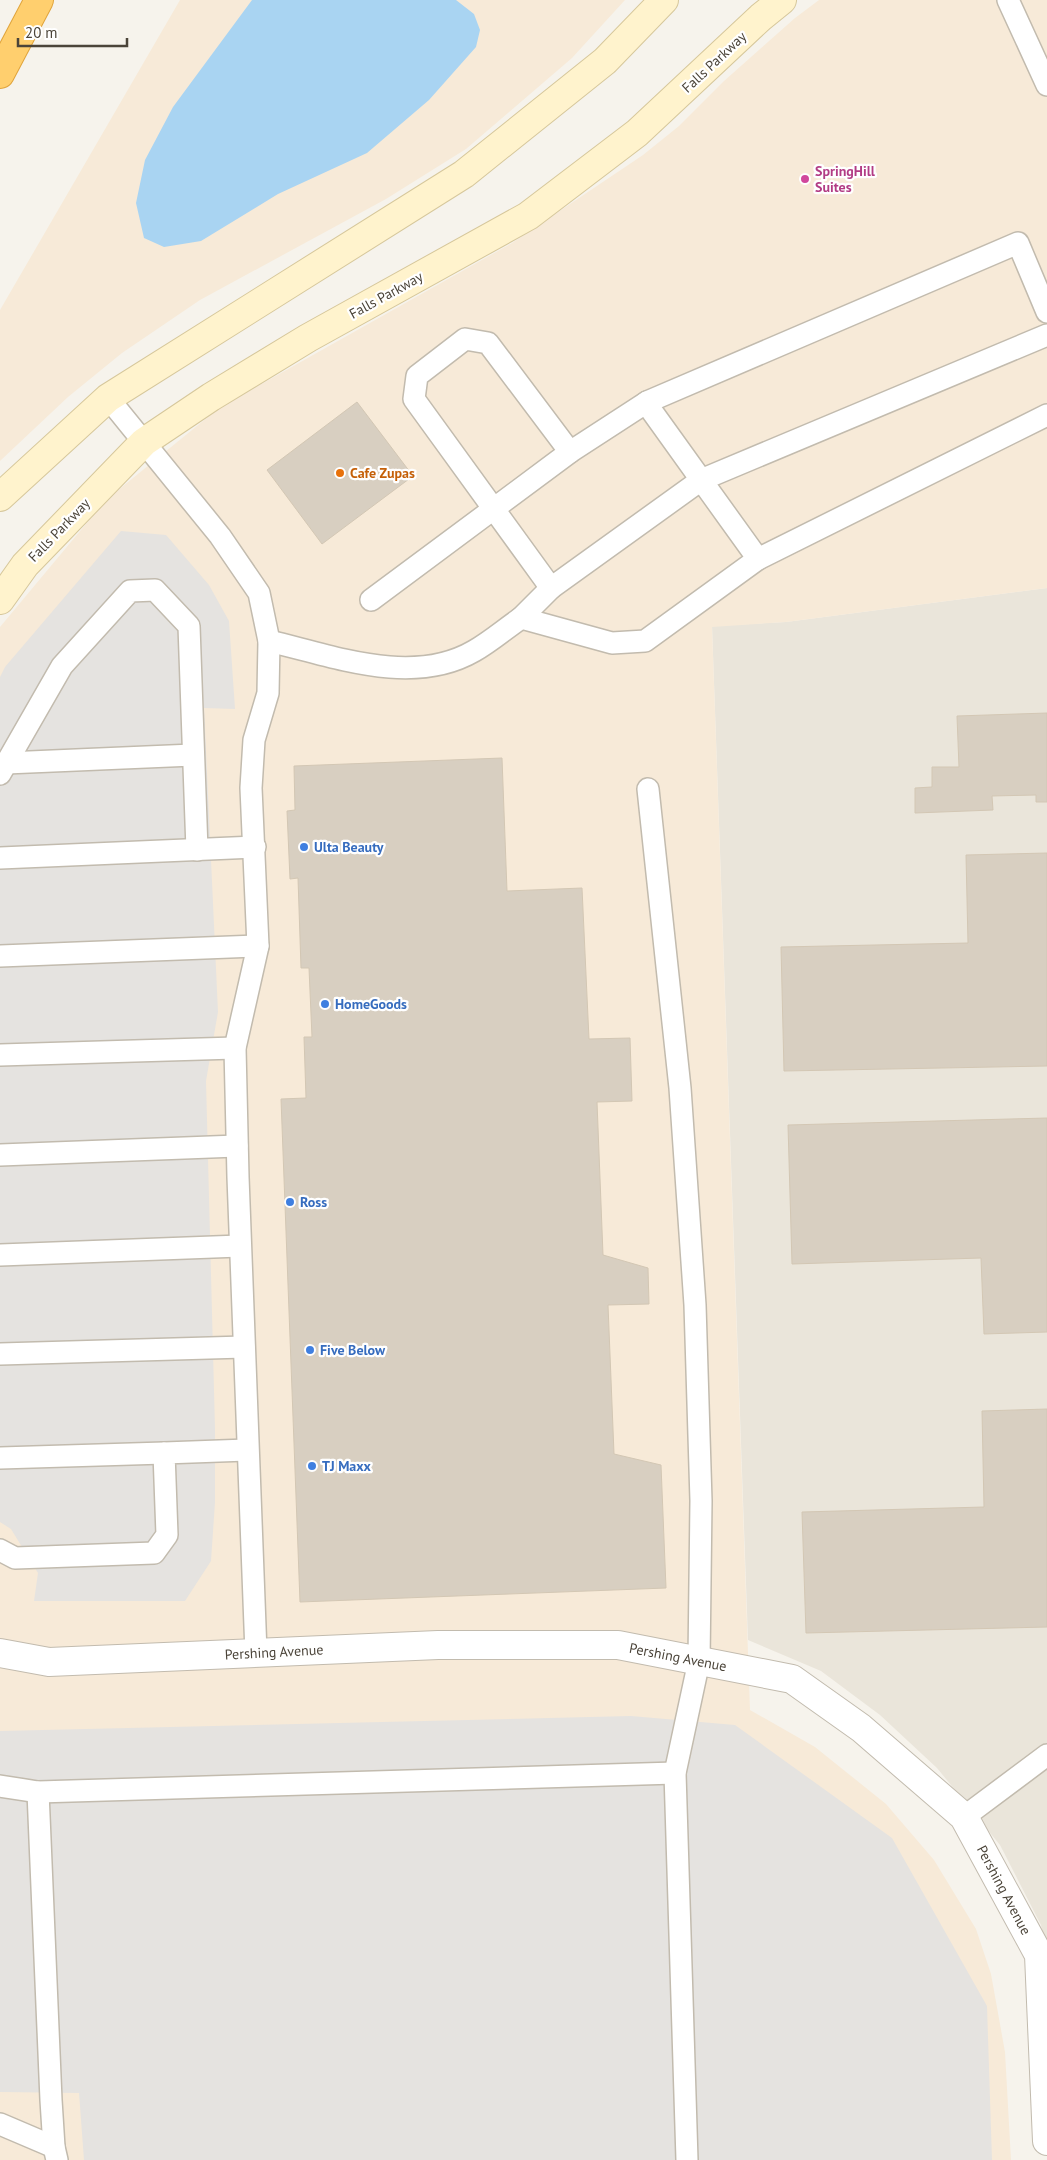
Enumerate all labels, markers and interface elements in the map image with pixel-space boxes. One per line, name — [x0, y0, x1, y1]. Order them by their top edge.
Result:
scale bar — [18, 15, 126, 47]
text: 20 m — [25, 23, 58, 42]
street label: Falls Parkway — [678, 27, 750, 96]
place label: SpringHill Suites — [815, 162, 876, 196]
marker: SpringHill Suites — [799, 173, 811, 185]
street label: Falls Parkway — [346, 267, 426, 323]
place label: Cafe Zupas — [350, 464, 415, 482]
marker: Cafe Zupas — [334, 467, 346, 479]
street label: Falls Parkway — [24, 494, 94, 566]
place label: Ulta Beauty — [314, 838, 384, 856]
marker: Ulta Beauty — [298, 841, 310, 853]
place label: HomeGoods — [335, 995, 407, 1013]
marker: HomeGoods — [319, 998, 331, 1010]
place label: Ross — [300, 1193, 327, 1211]
marker: Ross — [284, 1196, 296, 1208]
place label: Five Below — [320, 1341, 386, 1359]
marker: Five Below — [304, 1344, 316, 1356]
place label: TJ Maxx — [322, 1457, 372, 1475]
marker: TJ Maxx — [306, 1460, 318, 1472]
street label: Pershing Avenue — [628, 1639, 728, 1675]
street label: Pershing Avenue — [224, 1640, 324, 1664]
street label: Pershing Avenue — [973, 1842, 1035, 1938]

